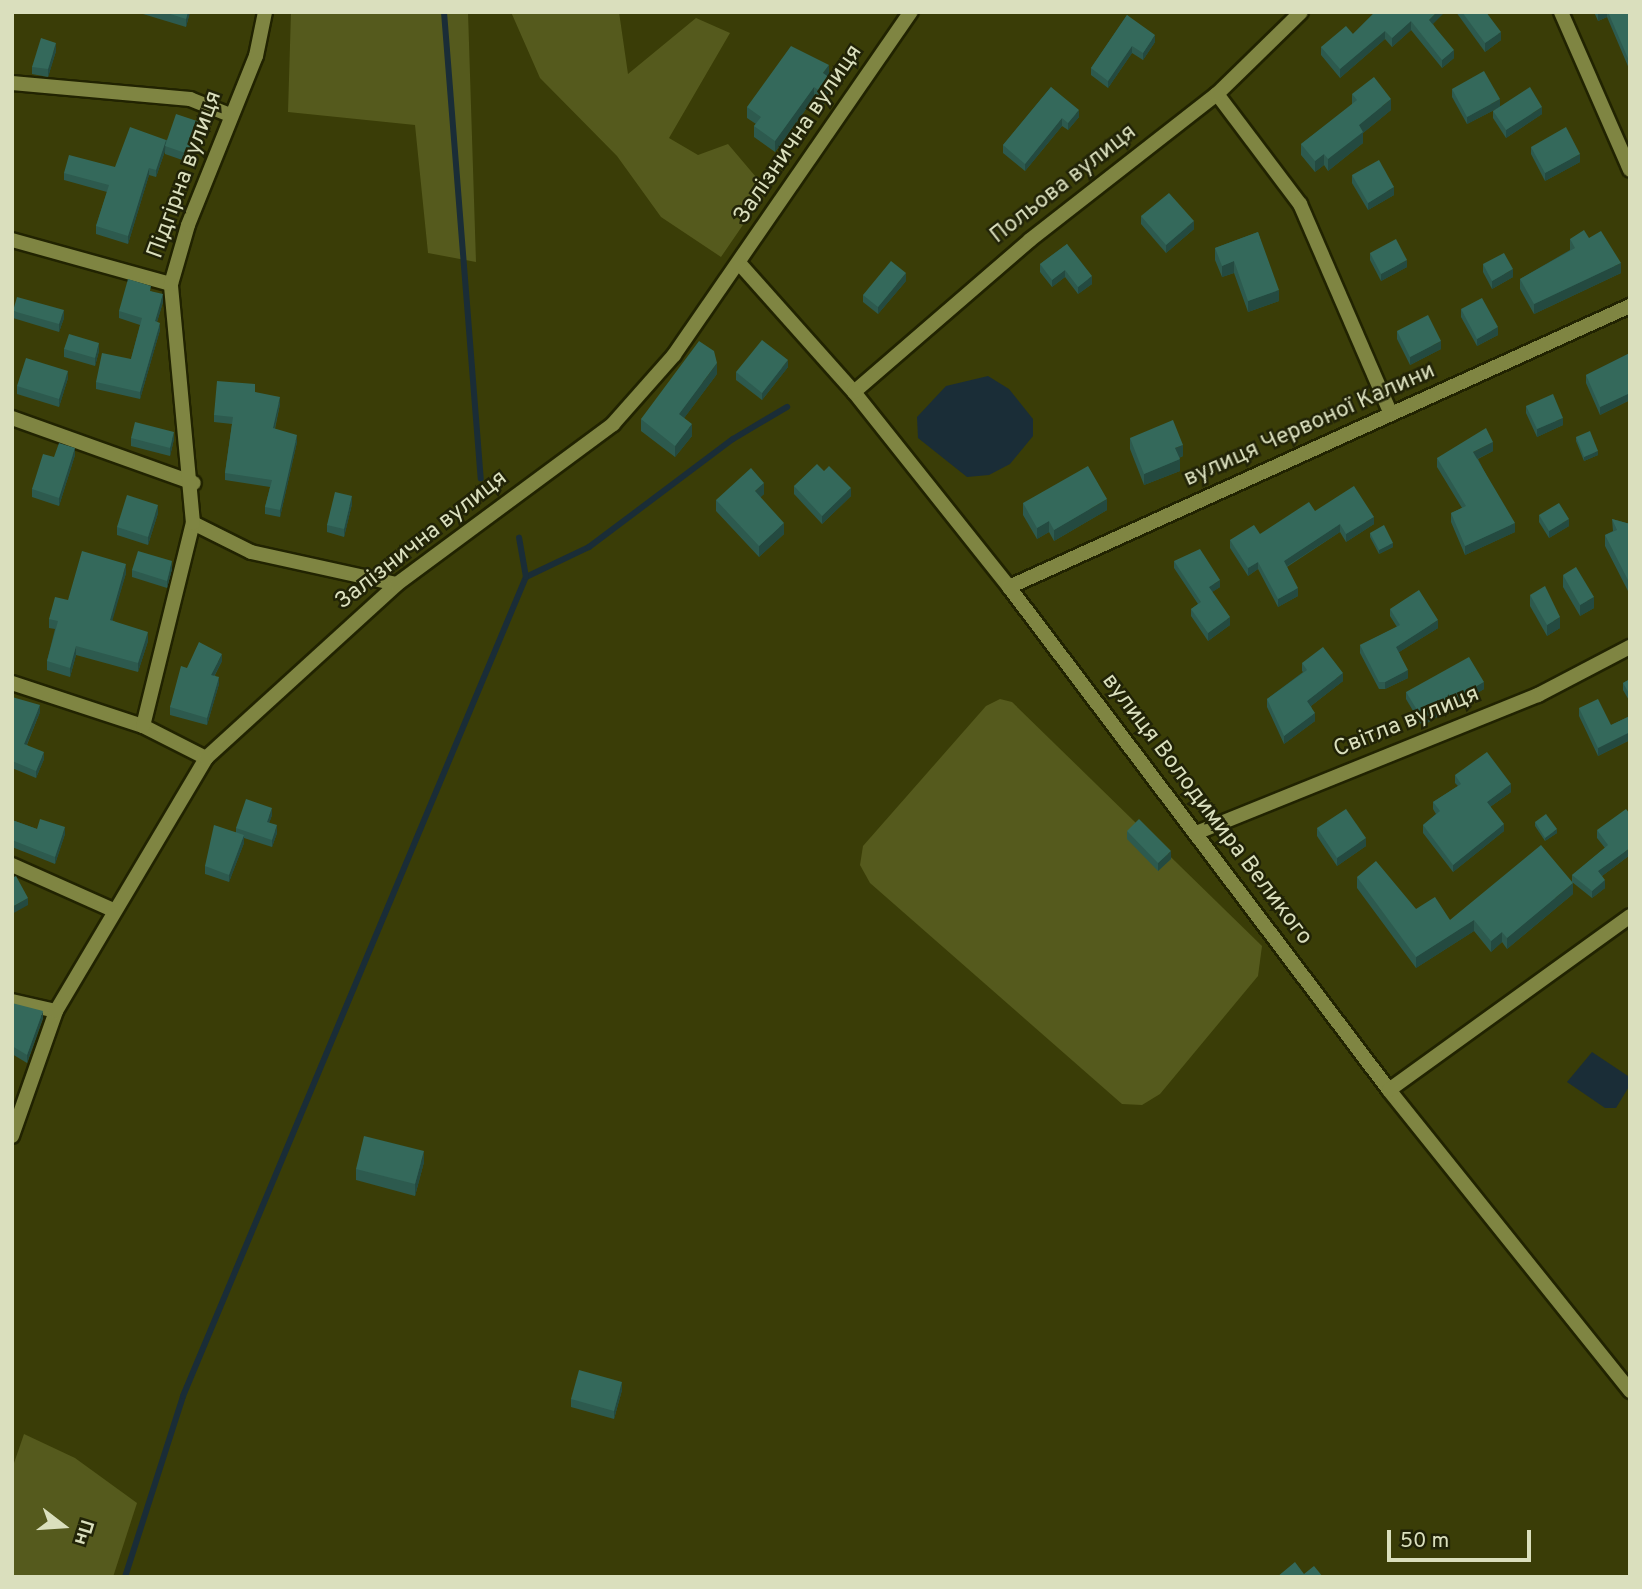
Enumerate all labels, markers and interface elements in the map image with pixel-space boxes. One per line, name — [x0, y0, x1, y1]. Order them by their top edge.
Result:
street label: Залізнична вулиця — [729, 40, 869, 230]
street label: Підгірна вулиця — [143, 88, 229, 262]
street label: Польова вулиця — [985, 119, 1143, 251]
street label: вулиця Червоної Калини — [1180, 358, 1440, 494]
street label: Залізнична вулиця — [331, 465, 513, 617]
street label: вулиця Володимира Великого — [1095, 669, 1317, 951]
street label: Світла вулиця — [1330, 681, 1484, 765]
north arrow — [28, 1491, 98, 1561]
text: Пн — [68, 1516, 98, 1548]
scale bar — [1390, 1516, 1534, 1560]
text: 50 m — [1400, 1528, 1449, 1555]

